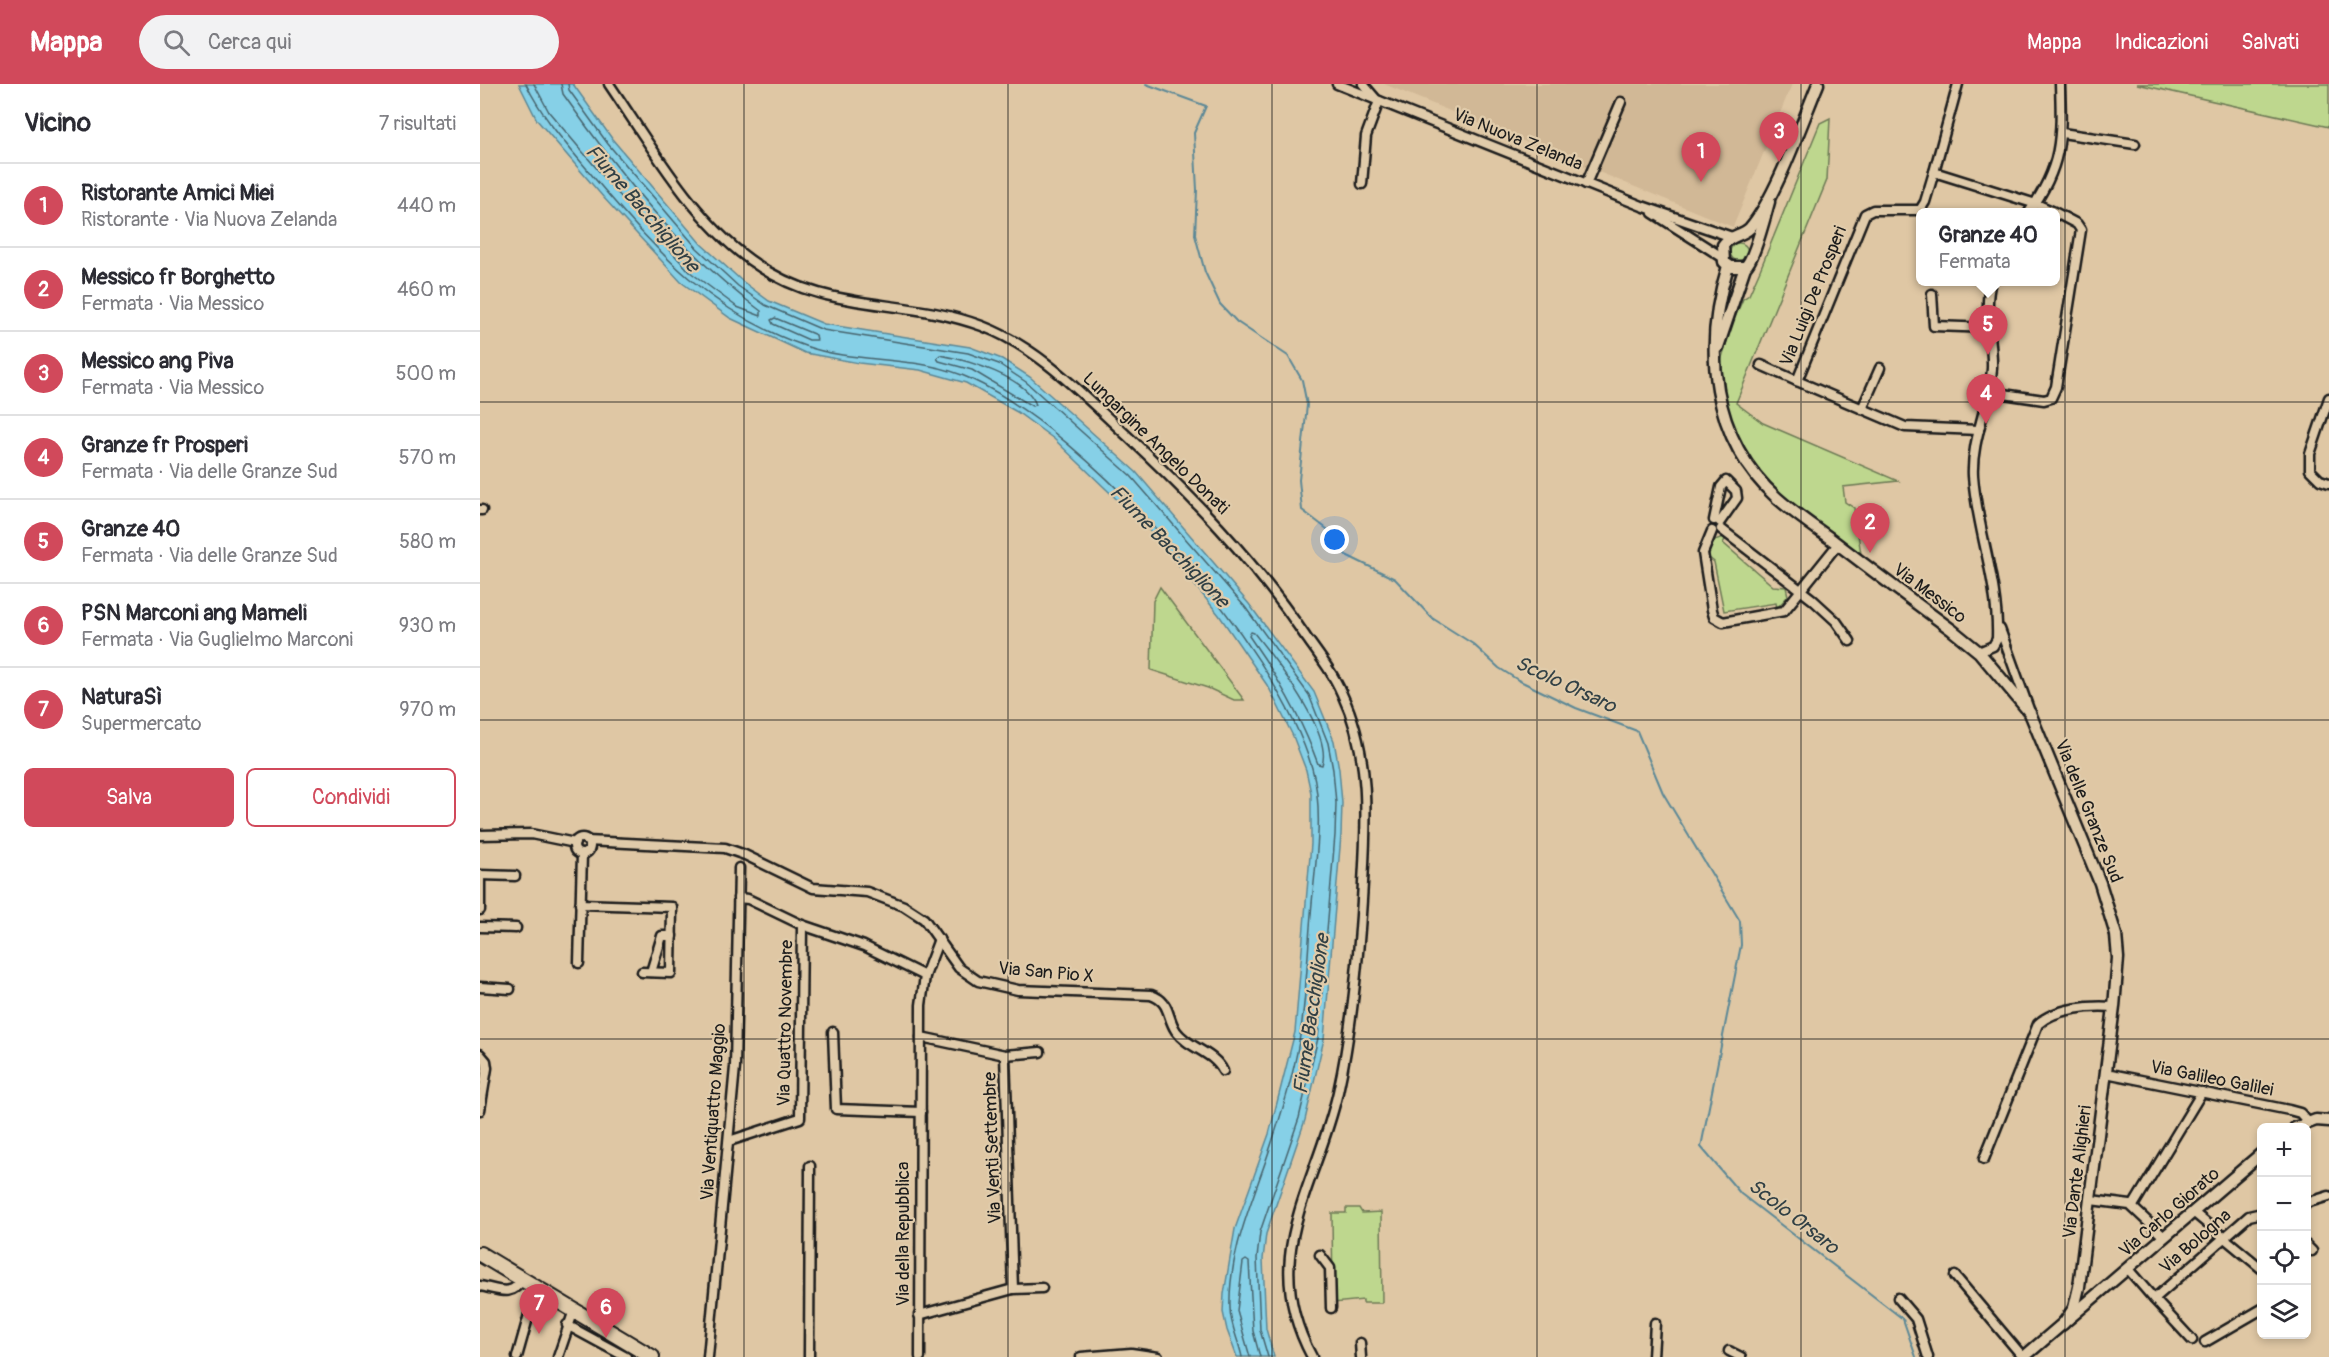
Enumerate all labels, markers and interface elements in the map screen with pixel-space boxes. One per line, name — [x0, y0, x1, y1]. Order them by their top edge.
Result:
search box — [139, 15, 559, 69]
text: Mappa — [30, 25, 103, 60]
icon: search — [160, 26, 193, 59]
text: Cerca qui — [208, 28, 291, 56]
text: Mappa — [2027, 29, 2082, 56]
text: Indicazioni — [2115, 29, 2208, 56]
text: Salvati — [2241, 29, 2299, 56]
street label: Via Nuova Zelanda — [1449, 103, 1586, 176]
text: Vicino — [24, 107, 91, 139]
text: 7 risultati — [379, 111, 456, 136]
pin: 3 — [1760, 112, 1798, 162]
pin: 1 — [1682, 132, 1720, 182]
water label: Fiume Bacchiglione — [580, 139, 706, 279]
text: Ristorante Amici Miei — [81, 179, 274, 207]
text: 1 — [40, 193, 47, 218]
text: 440 m — [397, 193, 456, 218]
text: Ristorante · Via Nuova Zelanda — [81, 207, 337, 232]
popup — [1916, 208, 2060, 286]
text: Granze 40 — [1938, 221, 2038, 249]
street label: Via Luigi De Prosperi — [1775, 223, 1852, 370]
text: Fermata — [1938, 249, 2011, 274]
text: Messico fr Borghetto — [81, 263, 275, 291]
text: 2 — [38, 277, 49, 302]
text: 460 m — [397, 277, 456, 302]
text: Fermata · Via Messico — [81, 291, 264, 316]
pin: 5 — [1968, 306, 2008, 355]
text: Messico ang Piva — [81, 347, 234, 375]
text: 3 — [38, 361, 49, 386]
text: 500 m — [396, 361, 456, 386]
street label: Lungargine Angelo Donati — [1077, 367, 1234, 519]
pin: 4 — [1966, 374, 2006, 424]
text: Fermata · Via Messico — [81, 375, 264, 400]
text: Granze fr Prosperi — [81, 431, 248, 459]
text: 4 — [38, 445, 49, 470]
text: 570 m — [399, 445, 456, 470]
text: Fermata · Via delle Granze Sud — [81, 459, 338, 484]
water label: Fiume Bacchiglione — [1105, 480, 1236, 615]
pin: 2 — [1850, 504, 1890, 553]
text: Granze 40 — [81, 515, 180, 543]
your location — [1320, 525, 1349, 554]
text: 5 — [38, 529, 49, 554]
text: 580 m — [399, 529, 456, 554]
text: Fermata · Via delle Granze Sud — [81, 543, 338, 568]
street label: Via Messico — [1888, 558, 1971, 629]
text: PSN Marconi ang Mameli — [81, 599, 307, 627]
text: 6 — [38, 613, 49, 638]
text: 930 m — [399, 613, 456, 638]
text: Fermata · Via Guglielmo Marconi — [81, 627, 353, 652]
water label: Scolo Orsaro — [1512, 650, 1621, 719]
text: NaturaSì — [81, 683, 161, 711]
text: 7 — [38, 697, 49, 722]
text: 970 m — [399, 697, 456, 722]
text: Supermercato — [81, 711, 202, 736]
street label: Via delle Granze Sud — [2049, 736, 2128, 886]
button: Salva — [24, 768, 234, 827]
button: Condividi — [246, 768, 456, 827]
water label: Fiume Bacchiglione — [1288, 930, 1335, 1096]
street label: Via Quattro Novembre — [773, 939, 798, 1107]
street label: Via San Pio X — [997, 957, 1095, 988]
street label: Via Ventiquattro Maggio — [696, 1022, 731, 1202]
street label: Via Galileo Galilei — [2148, 1055, 2275, 1102]
street label: Via Venti Settembre — [978, 1071, 1007, 1224]
street label: Via Dante Alighieri — [2058, 1104, 2097, 1240]
map controls — [2257, 1123, 2311, 1339]
button: + — [2257, 1123, 2311, 1177]
street label: Via della Repubblica — [892, 1162, 915, 1306]
street label: Via Carlo Giorato — [2114, 1162, 2225, 1262]
water label: Scolo Orsaro — [1743, 1173, 1845, 1260]
button: − — [2257, 1177, 2311, 1231]
street label: Via Bologna — [2155, 1204, 2236, 1279]
button: locate — [2257, 1231, 2311, 1285]
pin: 7 — [520, 1284, 558, 1334]
button: layers — [2257, 1285, 2311, 1339]
pin: 6 — [586, 1288, 626, 1338]

